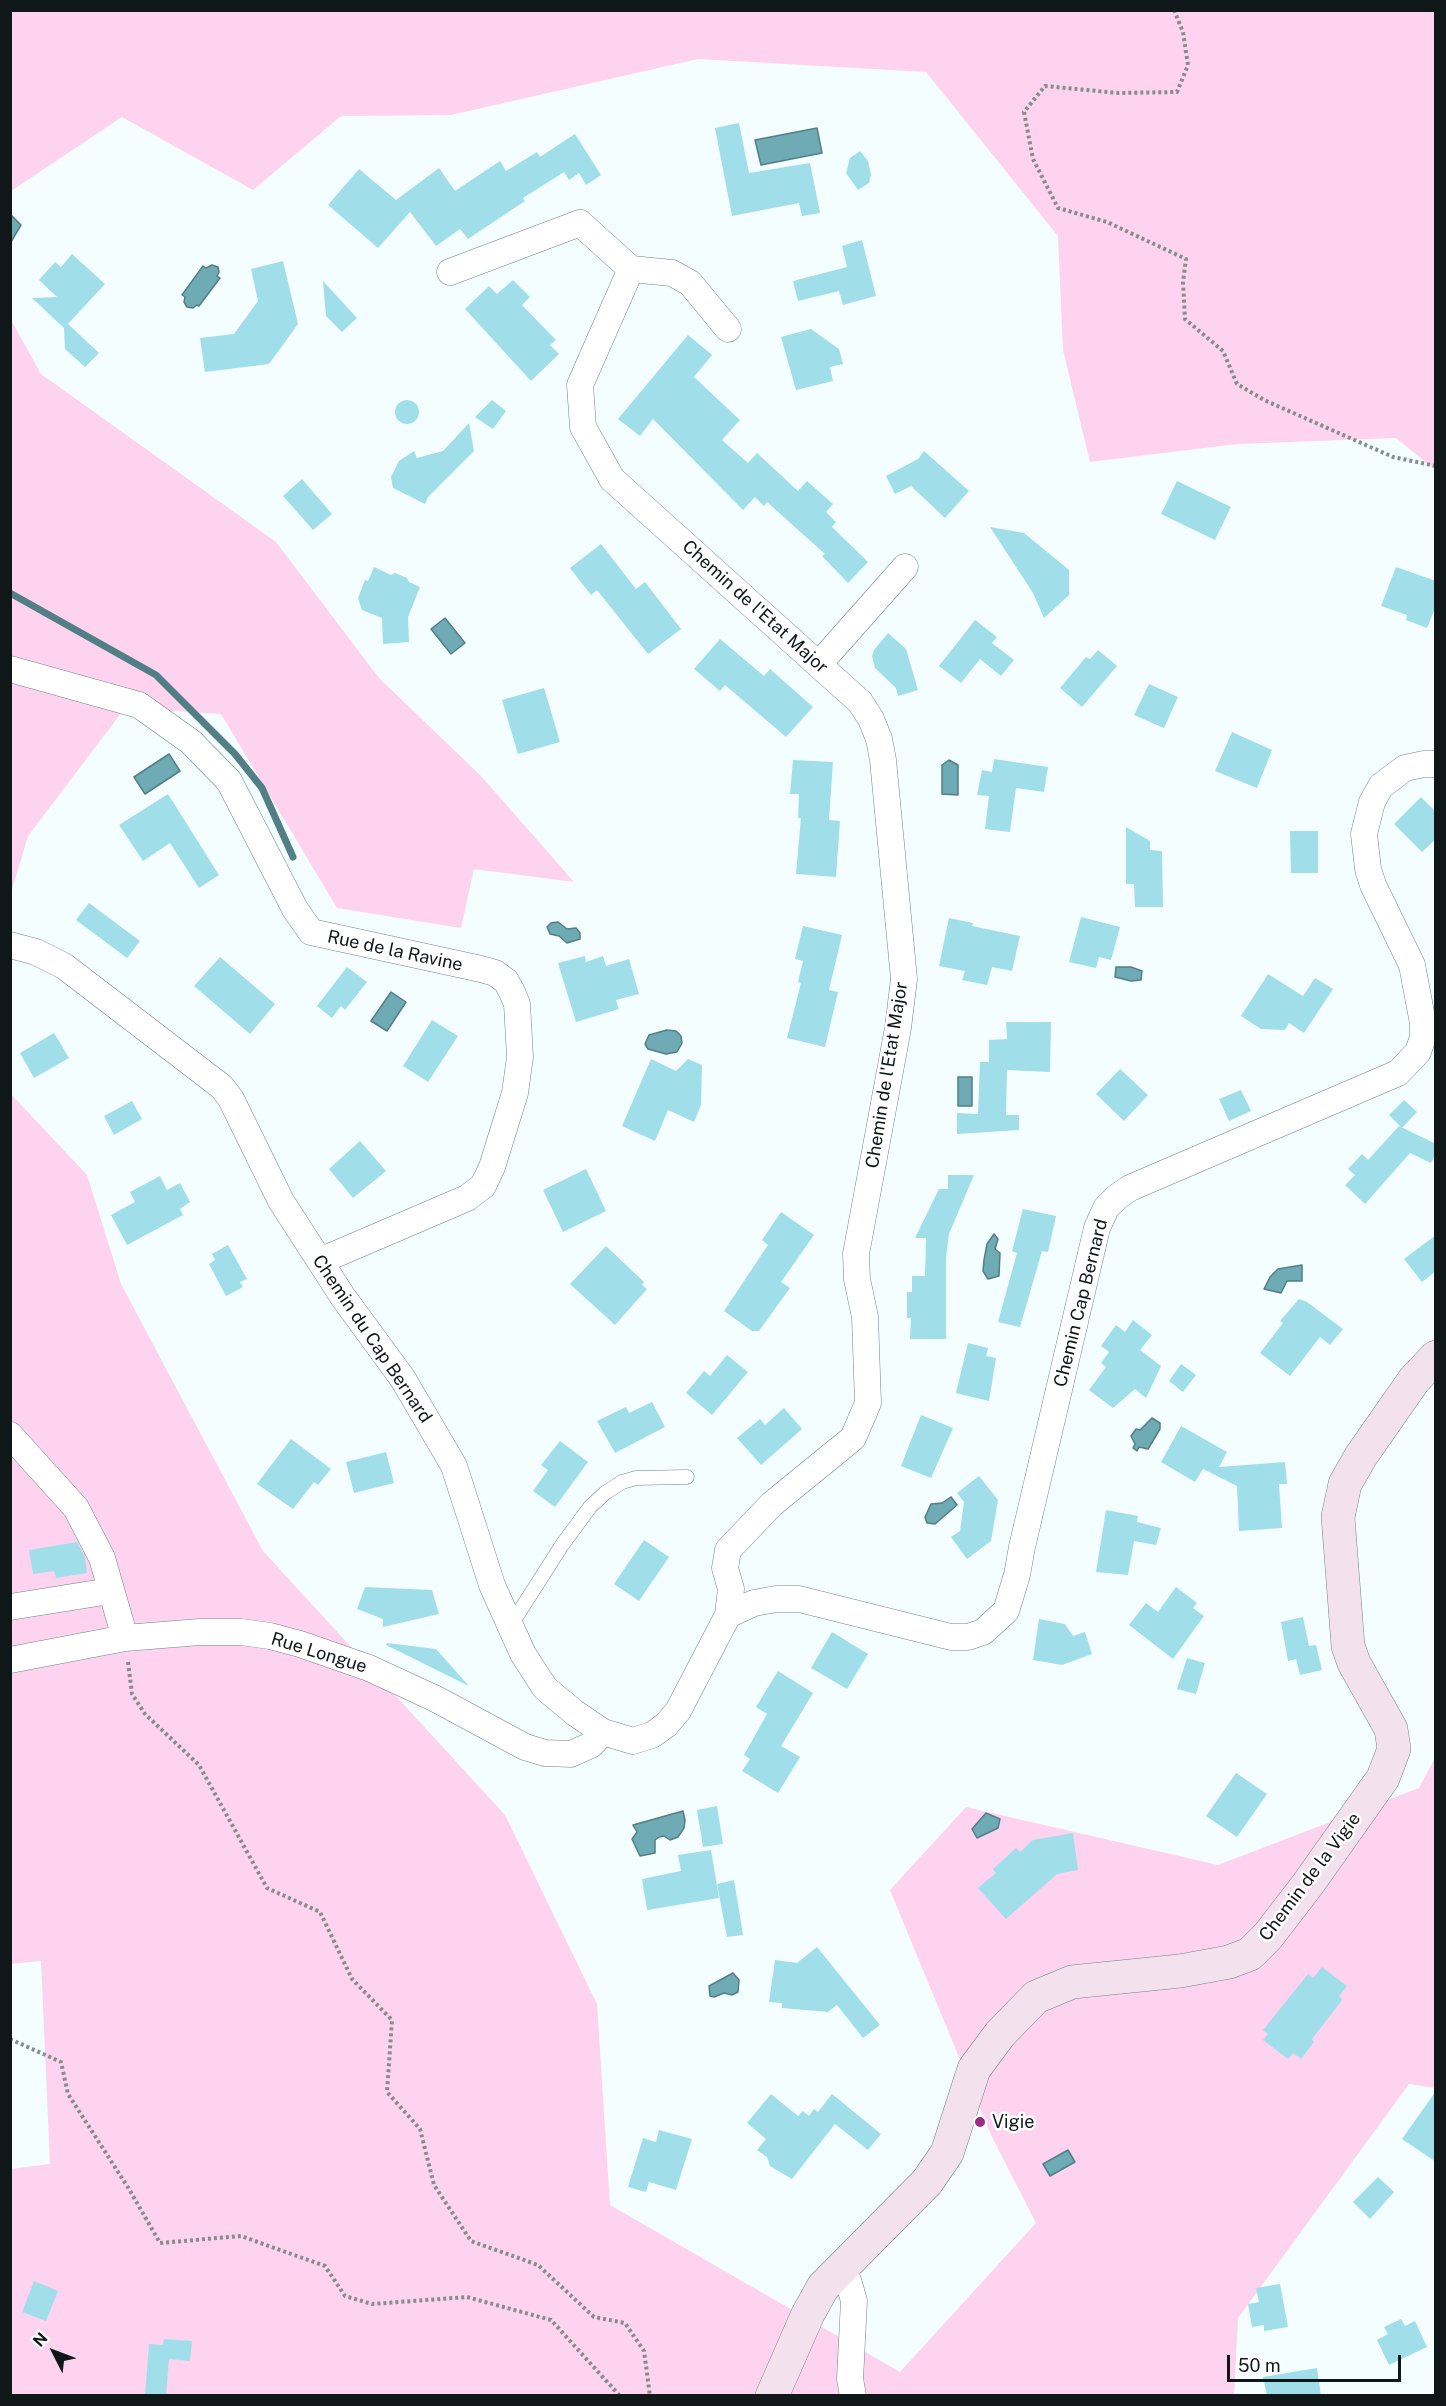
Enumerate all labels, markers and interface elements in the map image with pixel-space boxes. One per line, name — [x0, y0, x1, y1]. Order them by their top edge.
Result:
street label: Chemin de l'Etat Major — [678, 536, 832, 678]
street label: Rue de la Ravine — [325, 926, 465, 976]
street label: Chemin de l'Etat Major — [862, 980, 912, 1170]
street label: Chemin Cap Bernard — [1050, 1217, 1112, 1389]
street label: Chemin du Cap Bernard — [308, 1251, 436, 1427]
street label: Rue Longue — [268, 1628, 370, 1678]
street label: Chemin de la Vigie — [1255, 1809, 1365, 1945]
place label: Vigie — [992, 2111, 1034, 2133]
marker: Vigie — [973, 2115, 987, 2129]
north arrow — [24, 2322, 84, 2382]
text: N — [29, 2329, 51, 2351]
scale bar — [1230, 2343, 1404, 2381]
text: 50 m — [1238, 2355, 1281, 2376]

